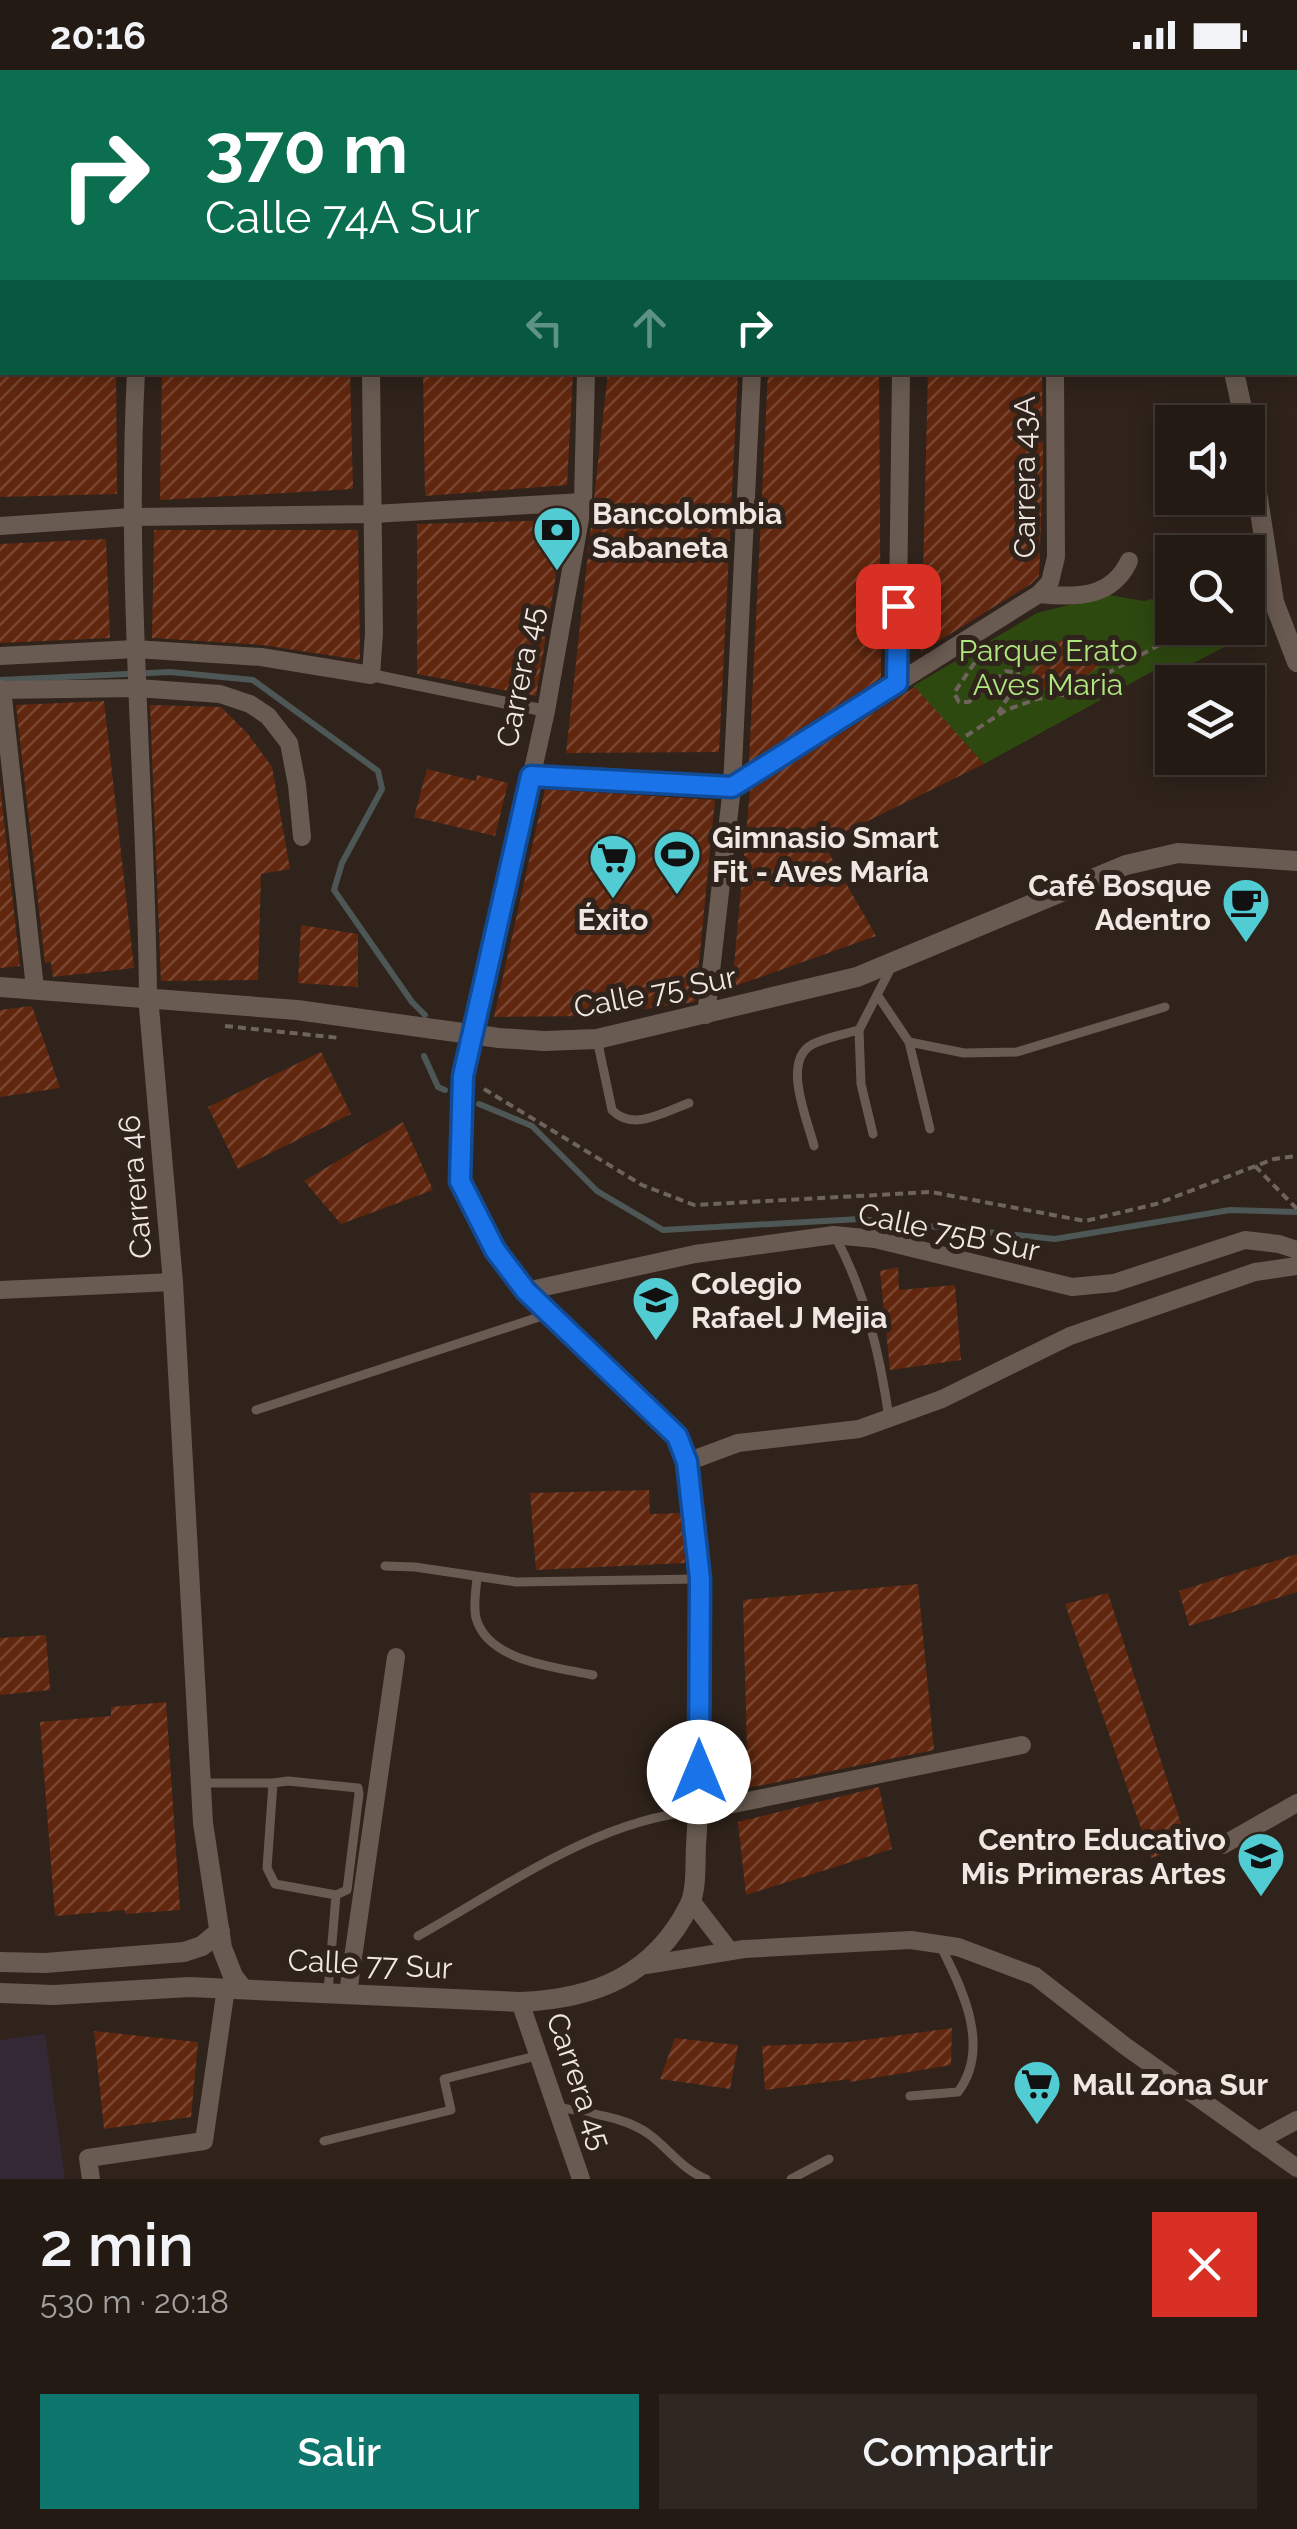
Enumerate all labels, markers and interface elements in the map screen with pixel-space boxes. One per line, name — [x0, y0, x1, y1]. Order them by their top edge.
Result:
text: 20:16 — [50, 13, 146, 58]
text: 370 m — [205, 107, 408, 189]
icon: right — [40, 110, 170, 240]
text: Calle 74A Sur — [205, 191, 479, 244]
icon: left — [517, 300, 572, 355]
icon: ahead — [622, 300, 677, 355]
icon: right — [727, 300, 782, 355]
street label: Carrera 43A — [1007, 396, 1042, 558]
map controls — [1155, 405, 1265, 775]
button: sound — [1155, 405, 1265, 515]
place label: Bancolombia Sabaneta — [592, 496, 782, 565]
bank icon: Bancolombia Sabaneta — [531, 504, 583, 572]
button: search — [1155, 535, 1265, 645]
pin — [856, 564, 941, 649]
icon: arrive — [871, 579, 926, 634]
street label: Carrera 45 — [489, 604, 551, 750]
park label: Parque Erato Aves Maria — [959, 633, 1138, 702]
button: layers — [1155, 665, 1265, 775]
place label: Gimnasio Smart Fit - Aves María — [712, 820, 940, 889]
sports icon: Gimnasio Smart Fit - Aves María — [651, 828, 703, 896]
supermarket icon: Éxito — [587, 832, 639, 900]
place label: Café Bosque Adentro — [1028, 868, 1211, 937]
cafe icon: Café Bosque Adentro — [1220, 876, 1272, 944]
place label: Éxito — [577, 902, 649, 937]
street label: Calle 75 Sur — [571, 959, 740, 1025]
street label: Carrera 46 — [111, 1114, 159, 1260]
street label: Calle 75B Sur — [855, 1196, 1043, 1268]
place label: Colegio Rafael J Mejia — [691, 1266, 887, 1335]
school or university icon: Colegio Rafael J Mejia — [630, 1274, 682, 1342]
position arrow — [647, 1720, 751, 1824]
place label: Centro Educativo Mis Primeras Artes — [961, 1822, 1226, 1891]
school or university icon: Centro Educativo Mis Primeras Artes — [1235, 1830, 1287, 1898]
street label: Calle 77 Sur — [287, 1942, 454, 1986]
street label: Carrera 45 — [539, 2008, 619, 2154]
supermarket icon: Mall Zona Sur — [1011, 2058, 1063, 2126]
place label: Mall Zona Sur — [1072, 2067, 1268, 2102]
text: 2 min — [40, 2210, 194, 2280]
button: close — [1152, 2212, 1257, 2317]
text: 530 m · 20:18 — [40, 2283, 229, 2320]
button: Salir — [40, 2394, 639, 2509]
button: Compartir — [659, 2394, 1257, 2509]

